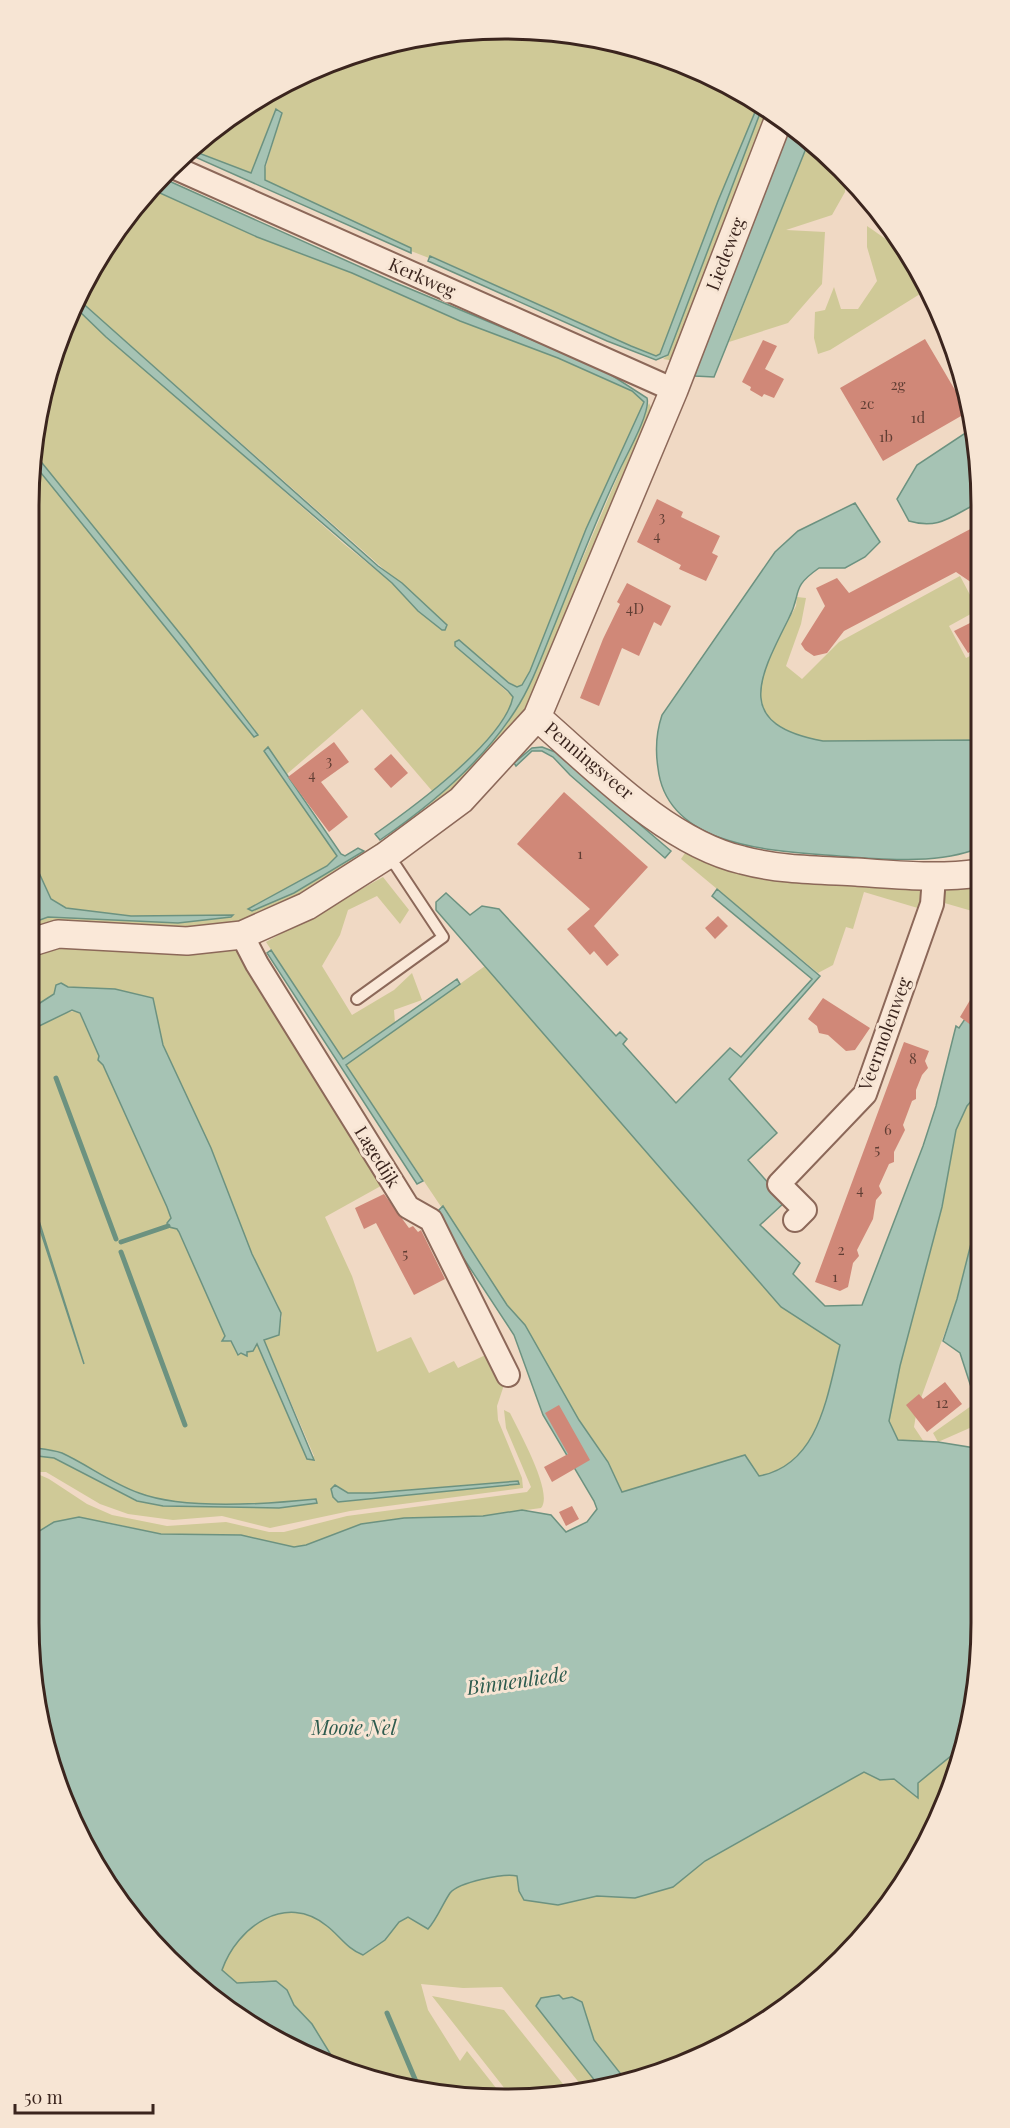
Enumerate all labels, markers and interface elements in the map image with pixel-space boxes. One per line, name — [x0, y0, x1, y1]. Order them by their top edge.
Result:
street label: Liedeweg — [700, 213, 750, 294]
street label: Kerkweg — [385, 252, 460, 303]
house number: 2g — [890, 374, 906, 394]
house number: 2c — [860, 393, 874, 413]
house number: 1d — [911, 407, 925, 427]
house number: 1b — [879, 426, 893, 446]
house number: 3 — [659, 506, 666, 526]
house number: 4 — [653, 525, 661, 545]
house number: 4D — [626, 598, 644, 618]
street label: Penningsveer — [540, 716, 639, 804]
house number: 3 — [326, 750, 333, 770]
house number: 4 — [308, 764, 316, 784]
house number: 1 — [577, 843, 583, 863]
street label: Veermolenweg — [852, 973, 916, 1095]
house number: 8 — [909, 1048, 917, 1068]
house number: 6 — [884, 1119, 892, 1139]
street label: Lagedijk — [350, 1121, 406, 1192]
house number: 5 — [874, 1139, 880, 1159]
house number: 4 — [856, 1179, 864, 1199]
house number: 2 — [837, 1239, 845, 1259]
house number: 5 — [402, 1243, 408, 1263]
house number: 1 — [832, 1266, 838, 1286]
house number: 12 — [936, 1392, 948, 1412]
water label: Binnenliede — [464, 1659, 569, 1700]
water label: Mooie Nel — [311, 1713, 398, 1740]
scale bar — [15, 2077, 153, 2115]
text: 50 m — [24, 2085, 63, 2109]

